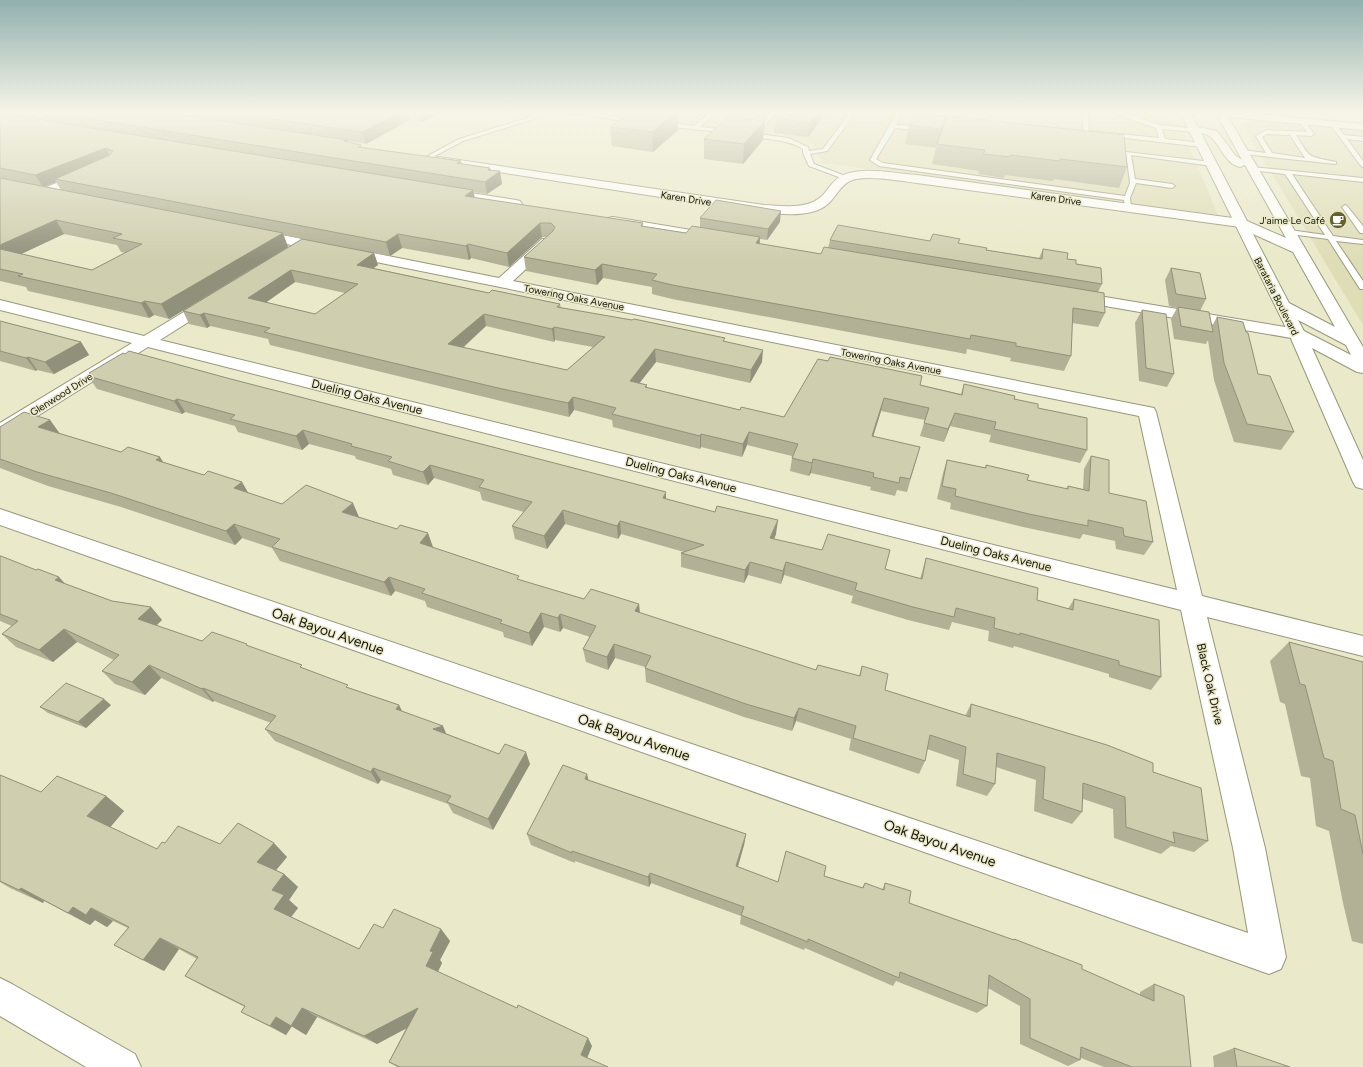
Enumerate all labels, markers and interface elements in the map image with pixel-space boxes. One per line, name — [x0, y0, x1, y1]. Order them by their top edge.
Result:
street label: Karen Drive — [660, 188, 713, 209]
street label: Karen Drive — [1030, 188, 1083, 209]
cafe icon: J'aime Le Café — [1328, 210, 1348, 230]
place label: J'aime Le Café — [1259, 214, 1326, 227]
street label: Barataria Boulevard — [1251, 255, 1302, 338]
street label: Towering Oaks Avenue — [523, 281, 626, 314]
street label: Towering Oaks Avenue — [840, 345, 943, 378]
street label: Glenwood Drive — [27, 370, 96, 419]
street label: Dueling Oaks Avenue — [310, 376, 424, 418]
street label: Dueling Oaks Avenue — [624, 454, 738, 496]
street label: Dueling Oaks Avenue — [939, 533, 1053, 575]
street label: Oak Bayou Avenue — [269, 604, 387, 659]
street label: Black Oak Drive — [1194, 642, 1226, 727]
street label: Oak Bayou Avenue — [575, 710, 693, 765]
street label: Oak Bayou Avenue — [881, 816, 999, 871]

